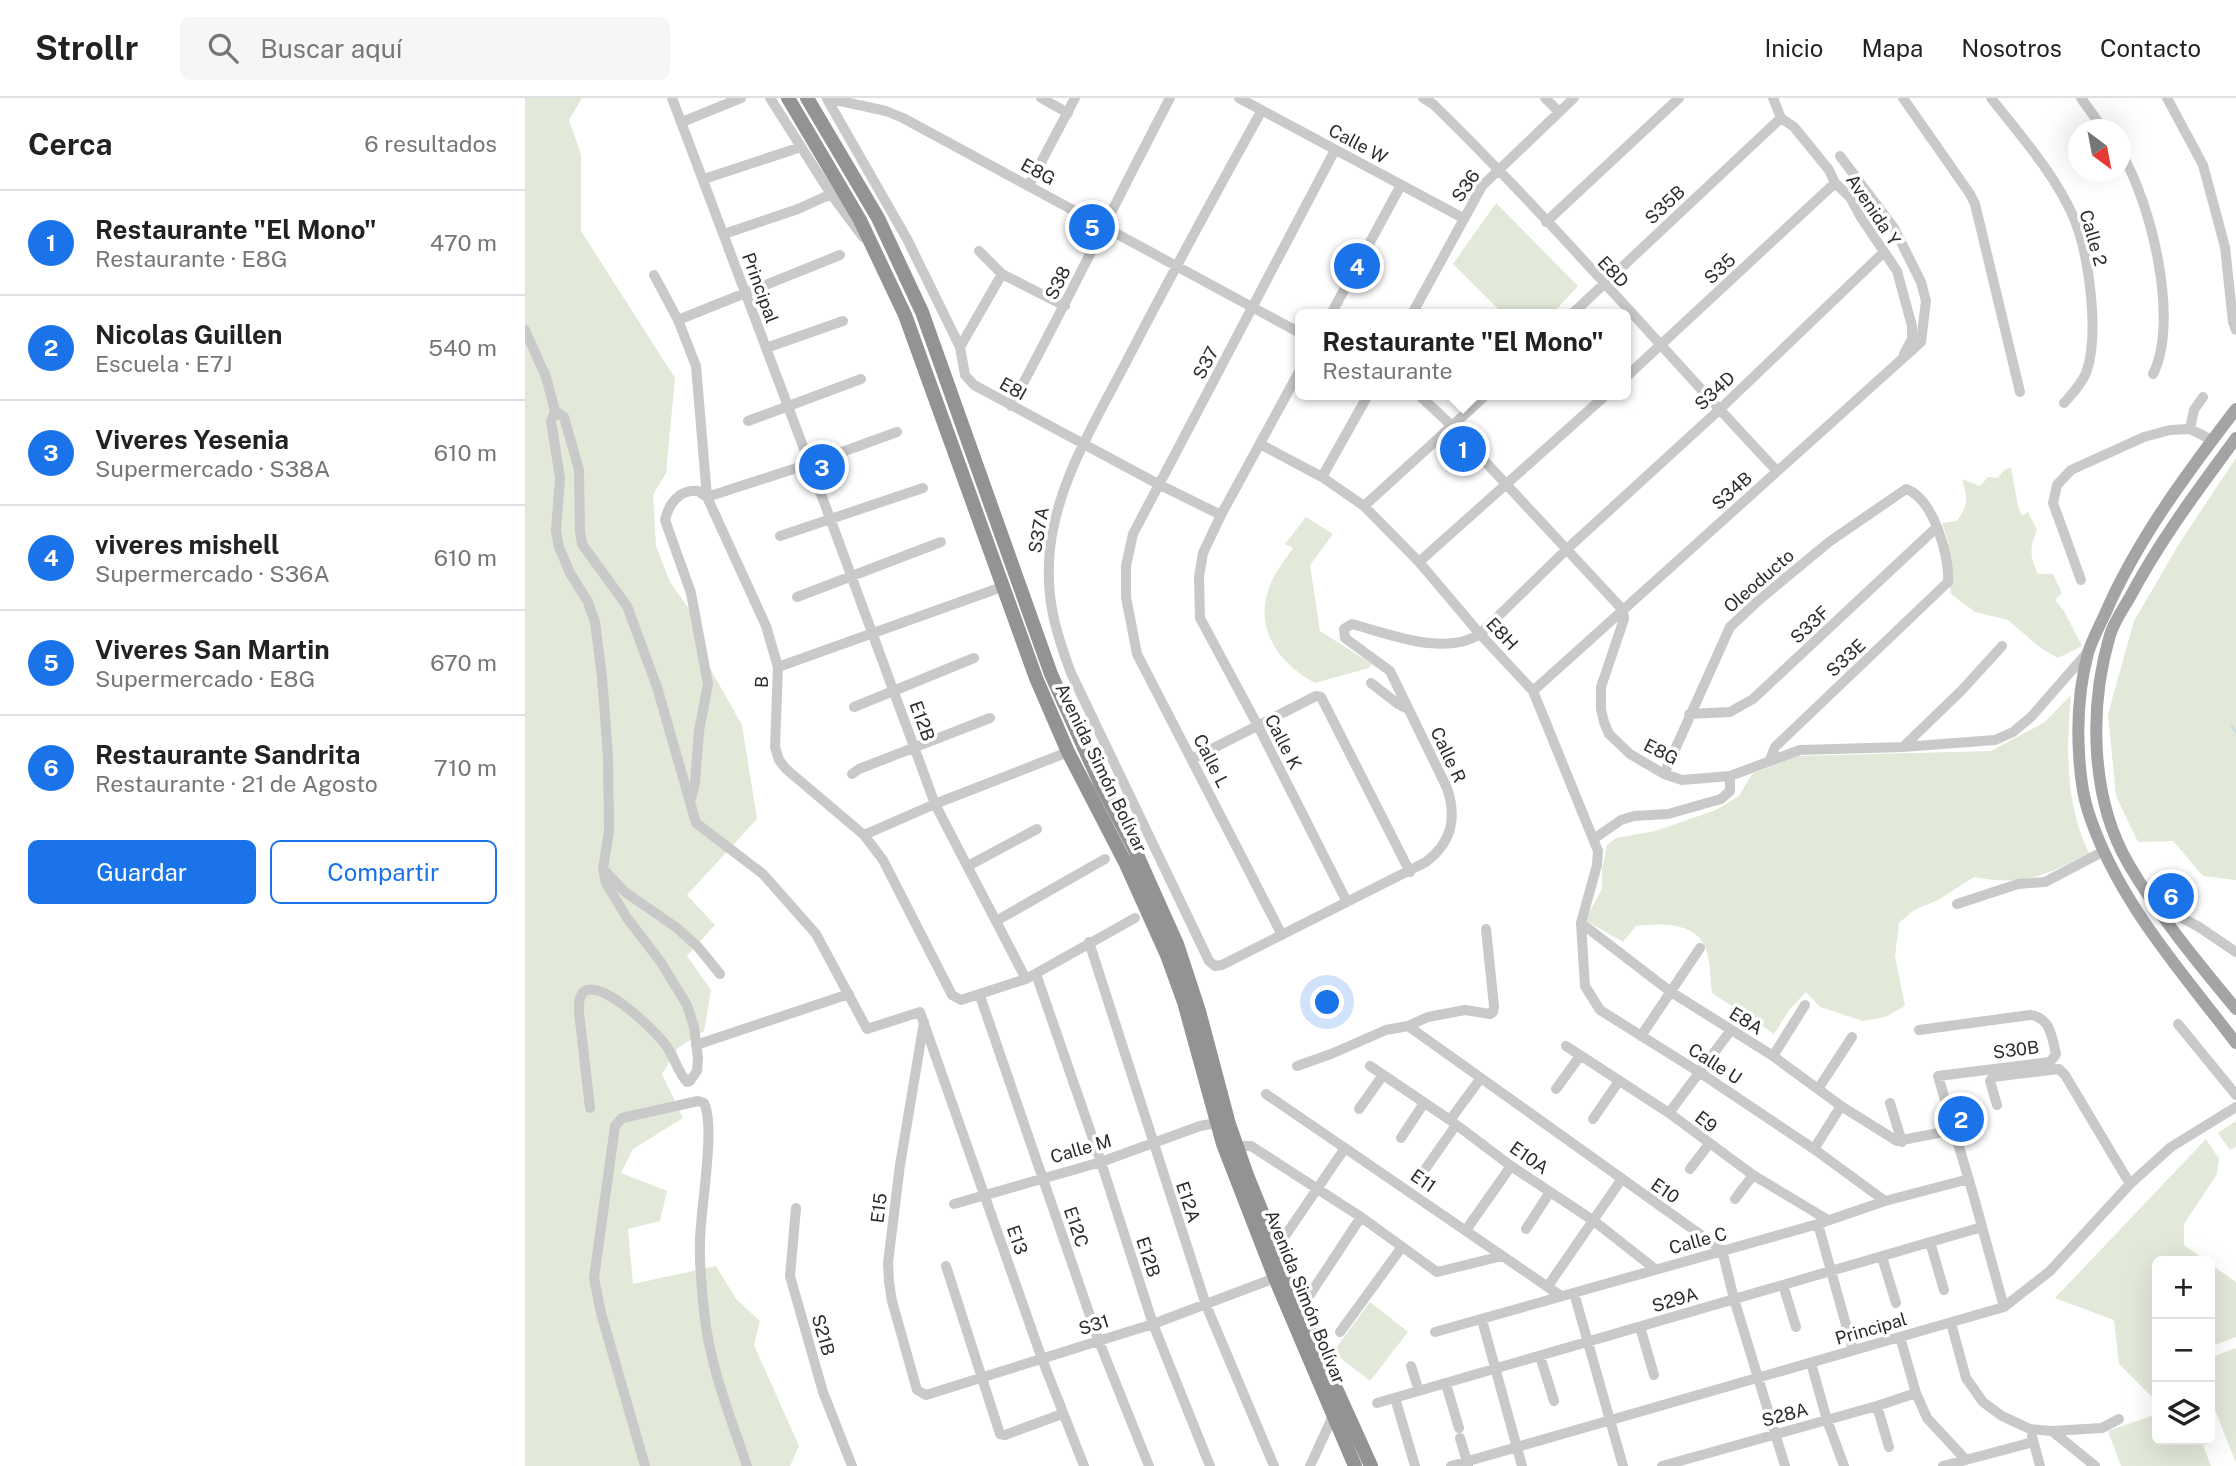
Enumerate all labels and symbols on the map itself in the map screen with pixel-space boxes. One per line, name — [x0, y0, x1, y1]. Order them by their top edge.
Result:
street label: Calle W — [1325, 119, 1391, 168]
north arrow — [2068, 119, 2131, 182]
street label: E8G — [1017, 154, 1059, 189]
street label: S36 — [1447, 166, 1484, 206]
street label: Avenida Y — [1842, 170, 1905, 249]
street label: S35B — [1640, 181, 1689, 228]
pin: 5 — [1069, 201, 1115, 253]
street label: Calle 2 — [2075, 207, 2112, 268]
pin: 4 — [1334, 240, 1380, 292]
street label: S35 — [1700, 249, 1740, 288]
street label: Principal — [738, 250, 783, 326]
street label: E8D — [1594, 252, 1633, 292]
street label: S38 — [1040, 262, 1075, 303]
street label: S37 — [1188, 343, 1223, 383]
street label: S34D — [1690, 367, 1739, 414]
street label: E8I — [996, 373, 1031, 405]
pin: 1 — [1440, 423, 1486, 475]
pin: 3 — [799, 441, 845, 493]
street label: S34B — [1707, 467, 1756, 514]
street label: S37A — [1024, 505, 1053, 555]
street label: Oleoducto — [1719, 544, 1798, 617]
street label: S33F — [1786, 601, 1833, 648]
street label: E8H — [1482, 613, 1523, 654]
street label: S33E — [1822, 634, 1870, 681]
street label: B — [751, 676, 772, 688]
street label: Avenida Simón Bolívar — [1051, 680, 1152, 856]
street label: E12B — [906, 698, 939, 744]
street label: Calle K — [1261, 711, 1306, 773]
street label: Calle R — [1426, 724, 1470, 786]
street label: Calle L — [1189, 730, 1234, 791]
street label: E8G — [1640, 734, 1682, 769]
pin: 6 — [2148, 870, 2194, 922]
your location — [1310, 985, 1344, 1019]
street label: E8A — [1726, 1002, 1767, 1039]
street label: S30B — [1992, 1036, 2040, 1063]
street label: Calle U — [1685, 1039, 1746, 1089]
pin: 2 — [1938, 1093, 1984, 1145]
street label: E9 — [1691, 1106, 1722, 1137]
street label: Calle M — [1048, 1130, 1114, 1167]
street label: E10A — [1506, 1137, 1553, 1178]
street label: E11 — [1407, 1165, 1440, 1197]
street label: E10 — [1647, 1174, 1683, 1208]
street label: E12A — [1172, 1179, 1205, 1225]
street label: E15 — [866, 1192, 891, 1224]
street label: E12C — [1060, 1204, 1093, 1250]
street label: Avenida Simón Bolívar — [1261, 1207, 1350, 1387]
street label: E13 — [1003, 1222, 1032, 1257]
street label: Calle C — [1667, 1223, 1729, 1258]
street label: E12B — [1132, 1234, 1165, 1280]
street label: S29A — [1649, 1283, 1701, 1316]
street label: Principal — [1833, 1308, 1909, 1349]
street label: S31 — [1076, 1310, 1112, 1339]
street label: S21B — [808, 1312, 839, 1358]
street label: S28A — [1759, 1398, 1811, 1431]

